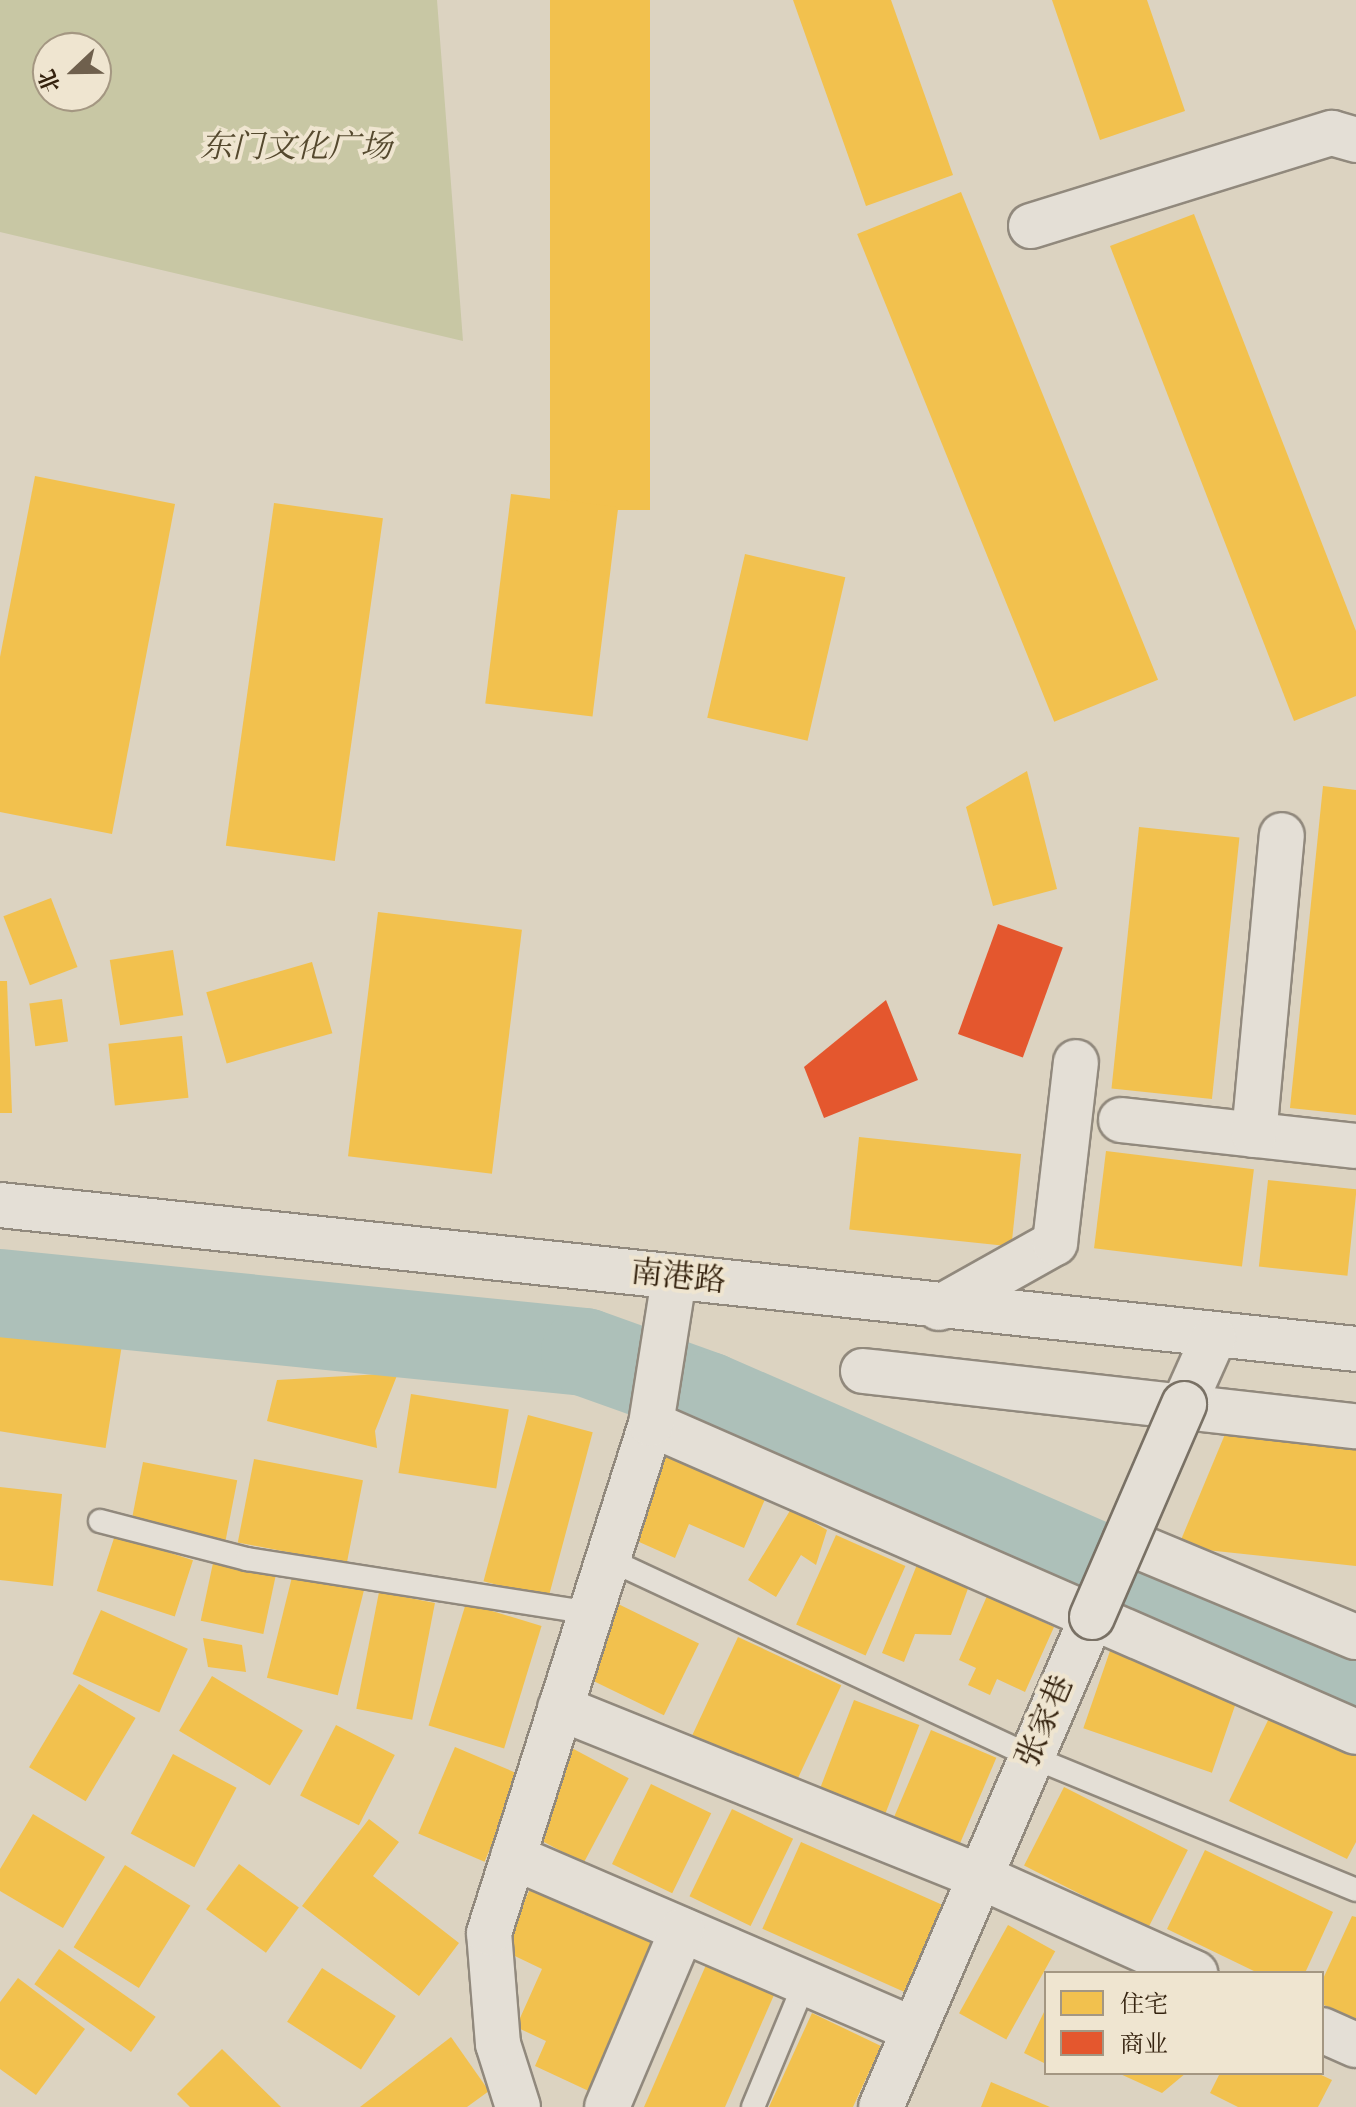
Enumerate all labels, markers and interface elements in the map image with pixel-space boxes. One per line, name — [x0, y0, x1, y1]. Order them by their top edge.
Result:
north arrow — [32, 32, 112, 112]
text: 北 — [33, 64, 71, 96]
park label: 东门文化广场 — [200, 130, 392, 168]
street label: 南港路 — [628, 1255, 728, 1303]
street label: 张家巷 — [1011, 1670, 1083, 1774]
legend — [1044, 1971, 1324, 2075]
text: 住宅 — [1120, 1989, 1168, 2023]
text: 商业 — [1120, 2029, 1168, 2063]

